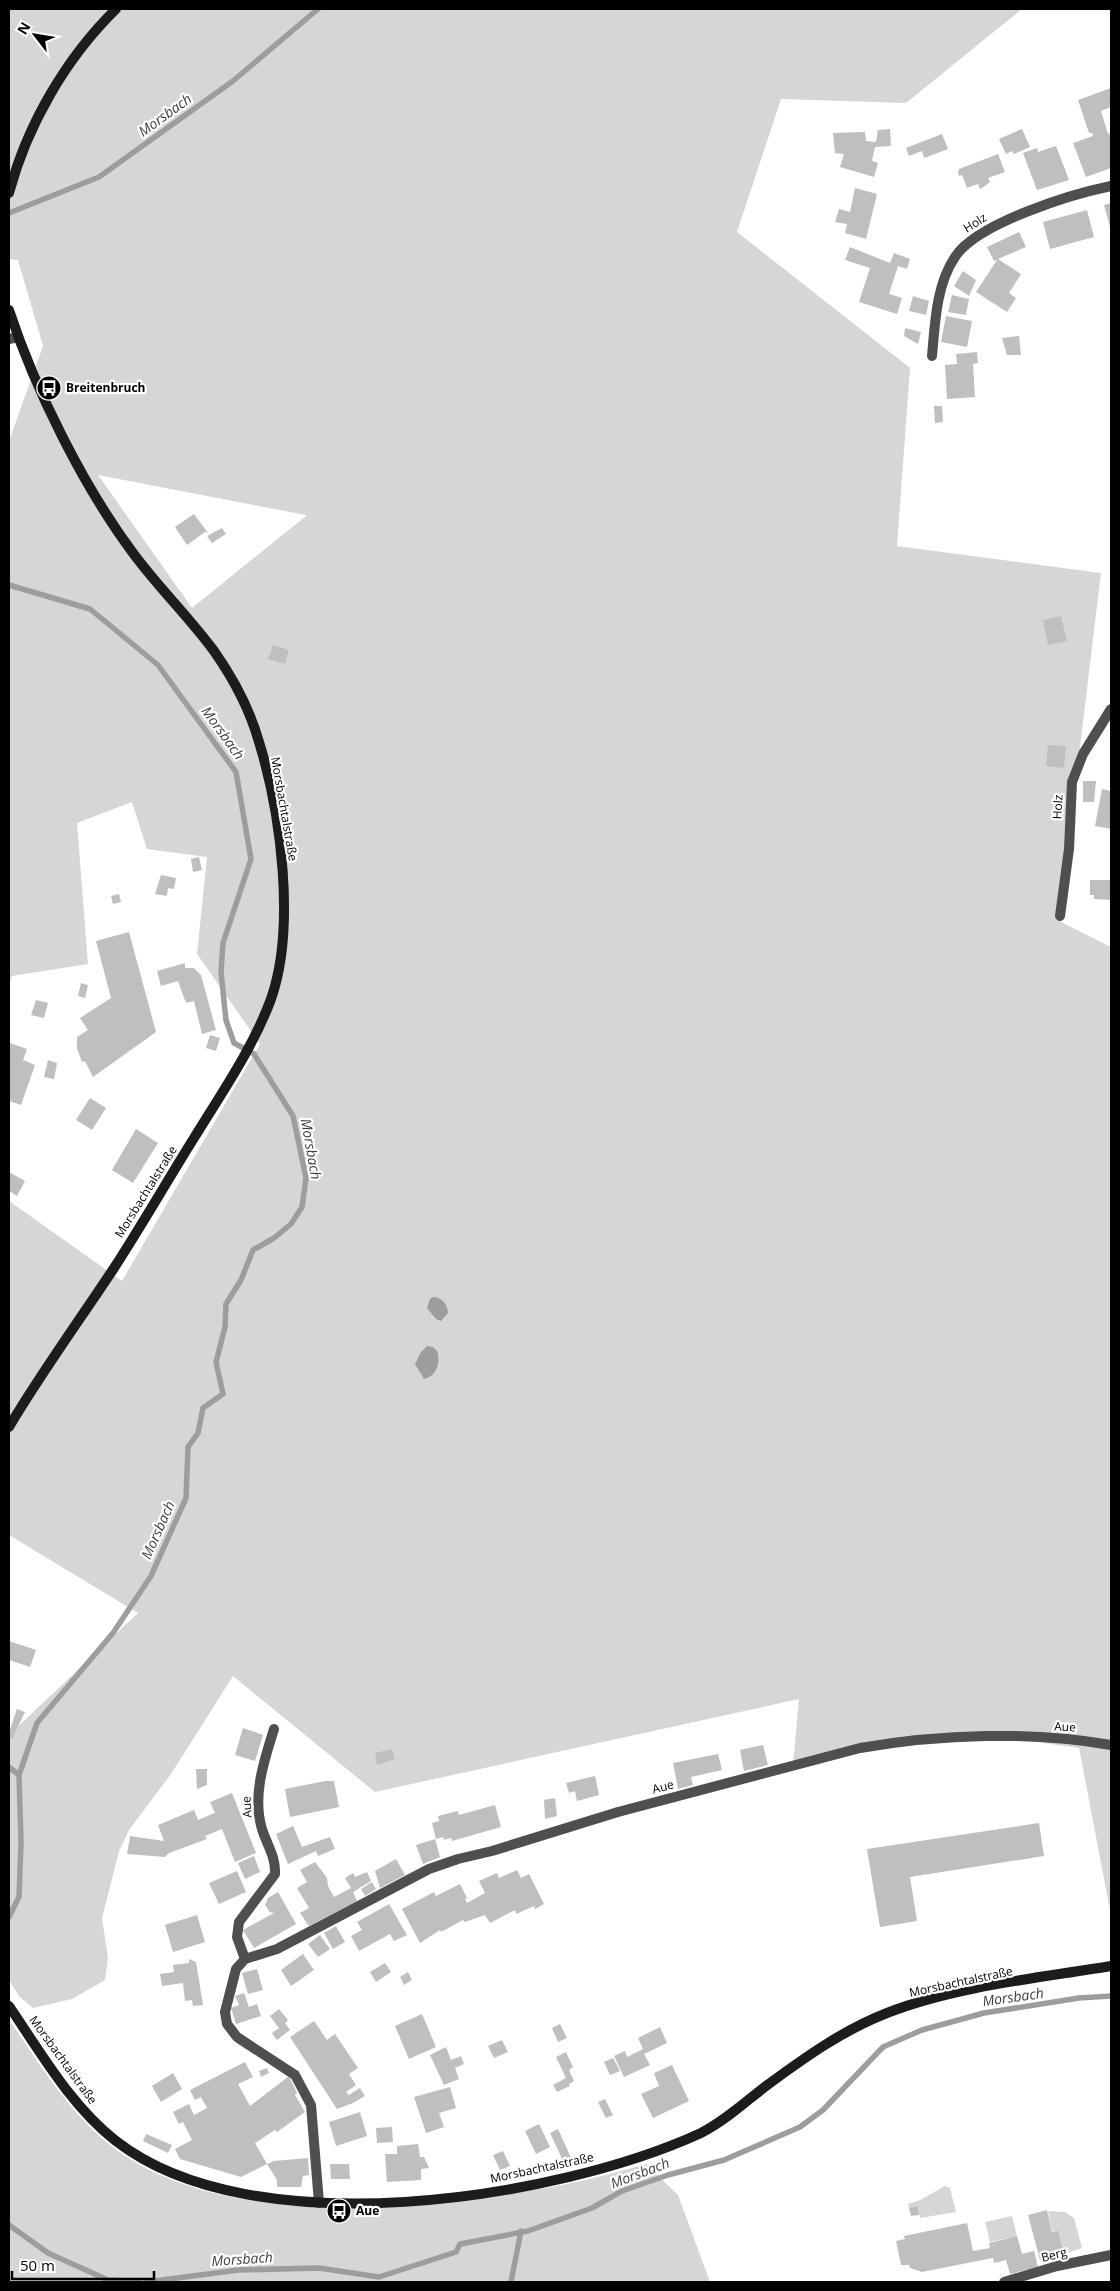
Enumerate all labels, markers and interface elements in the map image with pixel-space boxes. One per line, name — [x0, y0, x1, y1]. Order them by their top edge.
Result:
north arrow — [10, 10, 60, 60]
text: N — [12, 18, 35, 38]
water label: Morsbach — [134, 89, 195, 140]
street label: Holz — [960, 209, 990, 236]
bus stop icon: Breitenbruch — [36, 375, 62, 401]
place label: Breitenbruch — [66, 379, 145, 396]
water label: Morsbach — [198, 702, 249, 763]
street label: Morsbachtalstraße — [267, 755, 302, 863]
street label: Holz — [1048, 794, 1067, 820]
water label: Morsbach — [297, 1117, 326, 1181]
street label: Morsbachtalstraße — [110, 1142, 181, 1241]
water label: Morsbach — [136, 1498, 179, 1562]
street label: Aue — [1054, 1717, 1077, 1736]
street label: Aue — [650, 1775, 676, 1798]
street label: Aue — [237, 1795, 256, 1818]
street label: Morsbachtalstraße — [908, 1964, 1014, 2000]
water label: Morsbach — [981, 1984, 1045, 2010]
street label: Morsbachtalstraße — [26, 2012, 101, 2108]
street label: Morsbachtalstraße — [489, 2148, 596, 2187]
water label: Morsbach — [608, 2153, 672, 2192]
bus stop icon: Aue — [326, 2198, 352, 2224]
place label: Aue — [356, 2202, 379, 2219]
street label: Berg — [1039, 2243, 1069, 2266]
water label: Morsbach — [211, 2247, 273, 2270]
scale bar — [12, 2248, 155, 2280]
text: 50 m — [20, 2255, 55, 2275]

